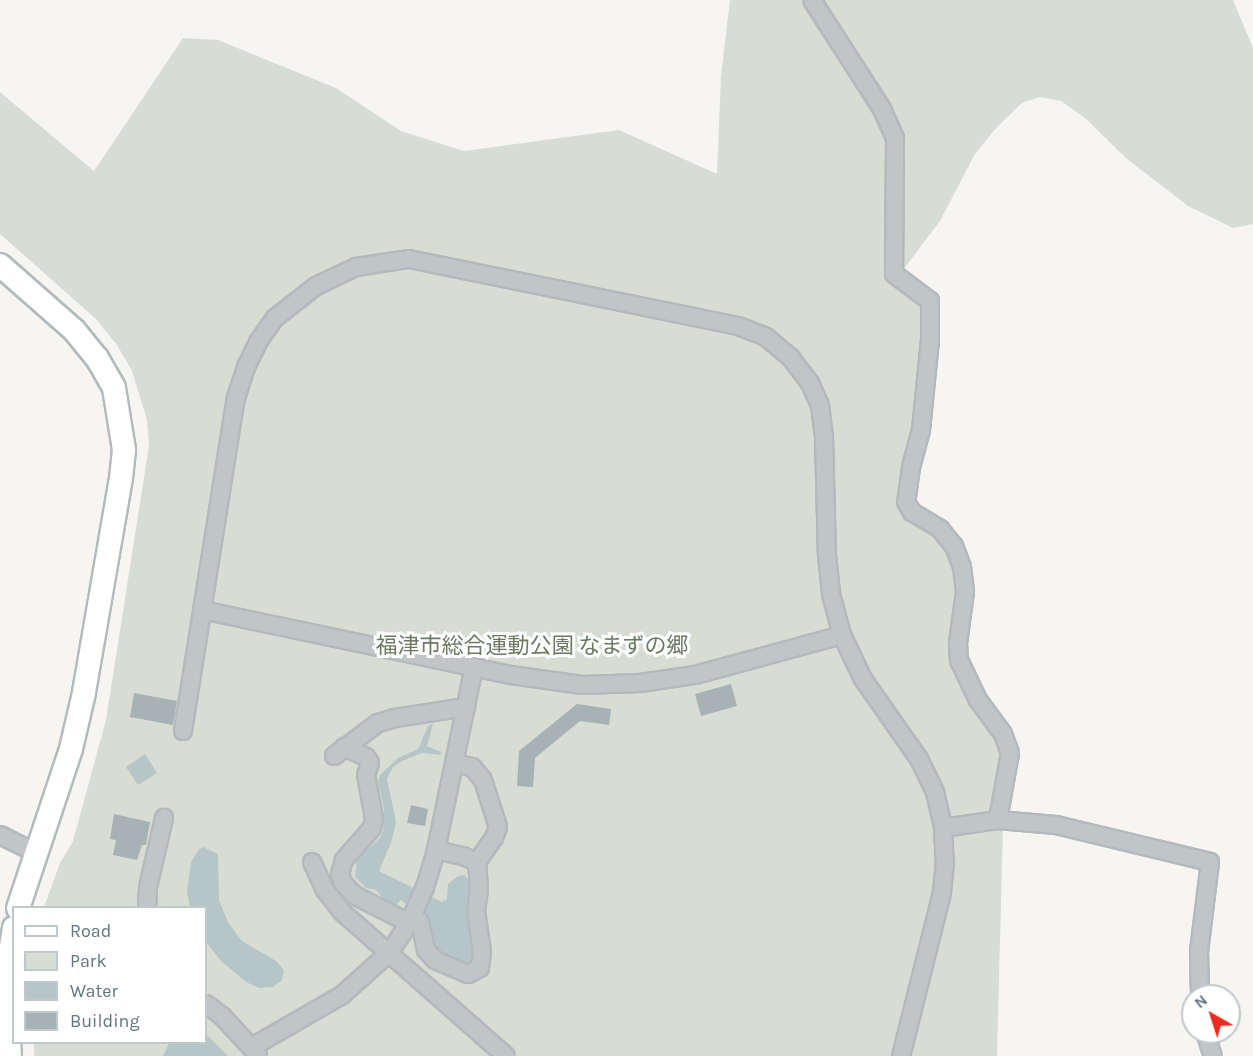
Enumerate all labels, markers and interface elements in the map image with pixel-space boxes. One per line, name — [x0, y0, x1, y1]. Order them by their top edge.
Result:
park label: 福津市総合運動公園 なまずの郷 — [375, 634, 689, 660]
legend — [12, 906, 207, 1044]
text: Road — [70, 920, 111, 942]
text: Park — [70, 950, 107, 972]
text: Water — [70, 980, 118, 1002]
north arrow — [1181, 984, 1241, 1044]
text: N — [1190, 990, 1211, 1012]
text: Building — [70, 1010, 140, 1032]

